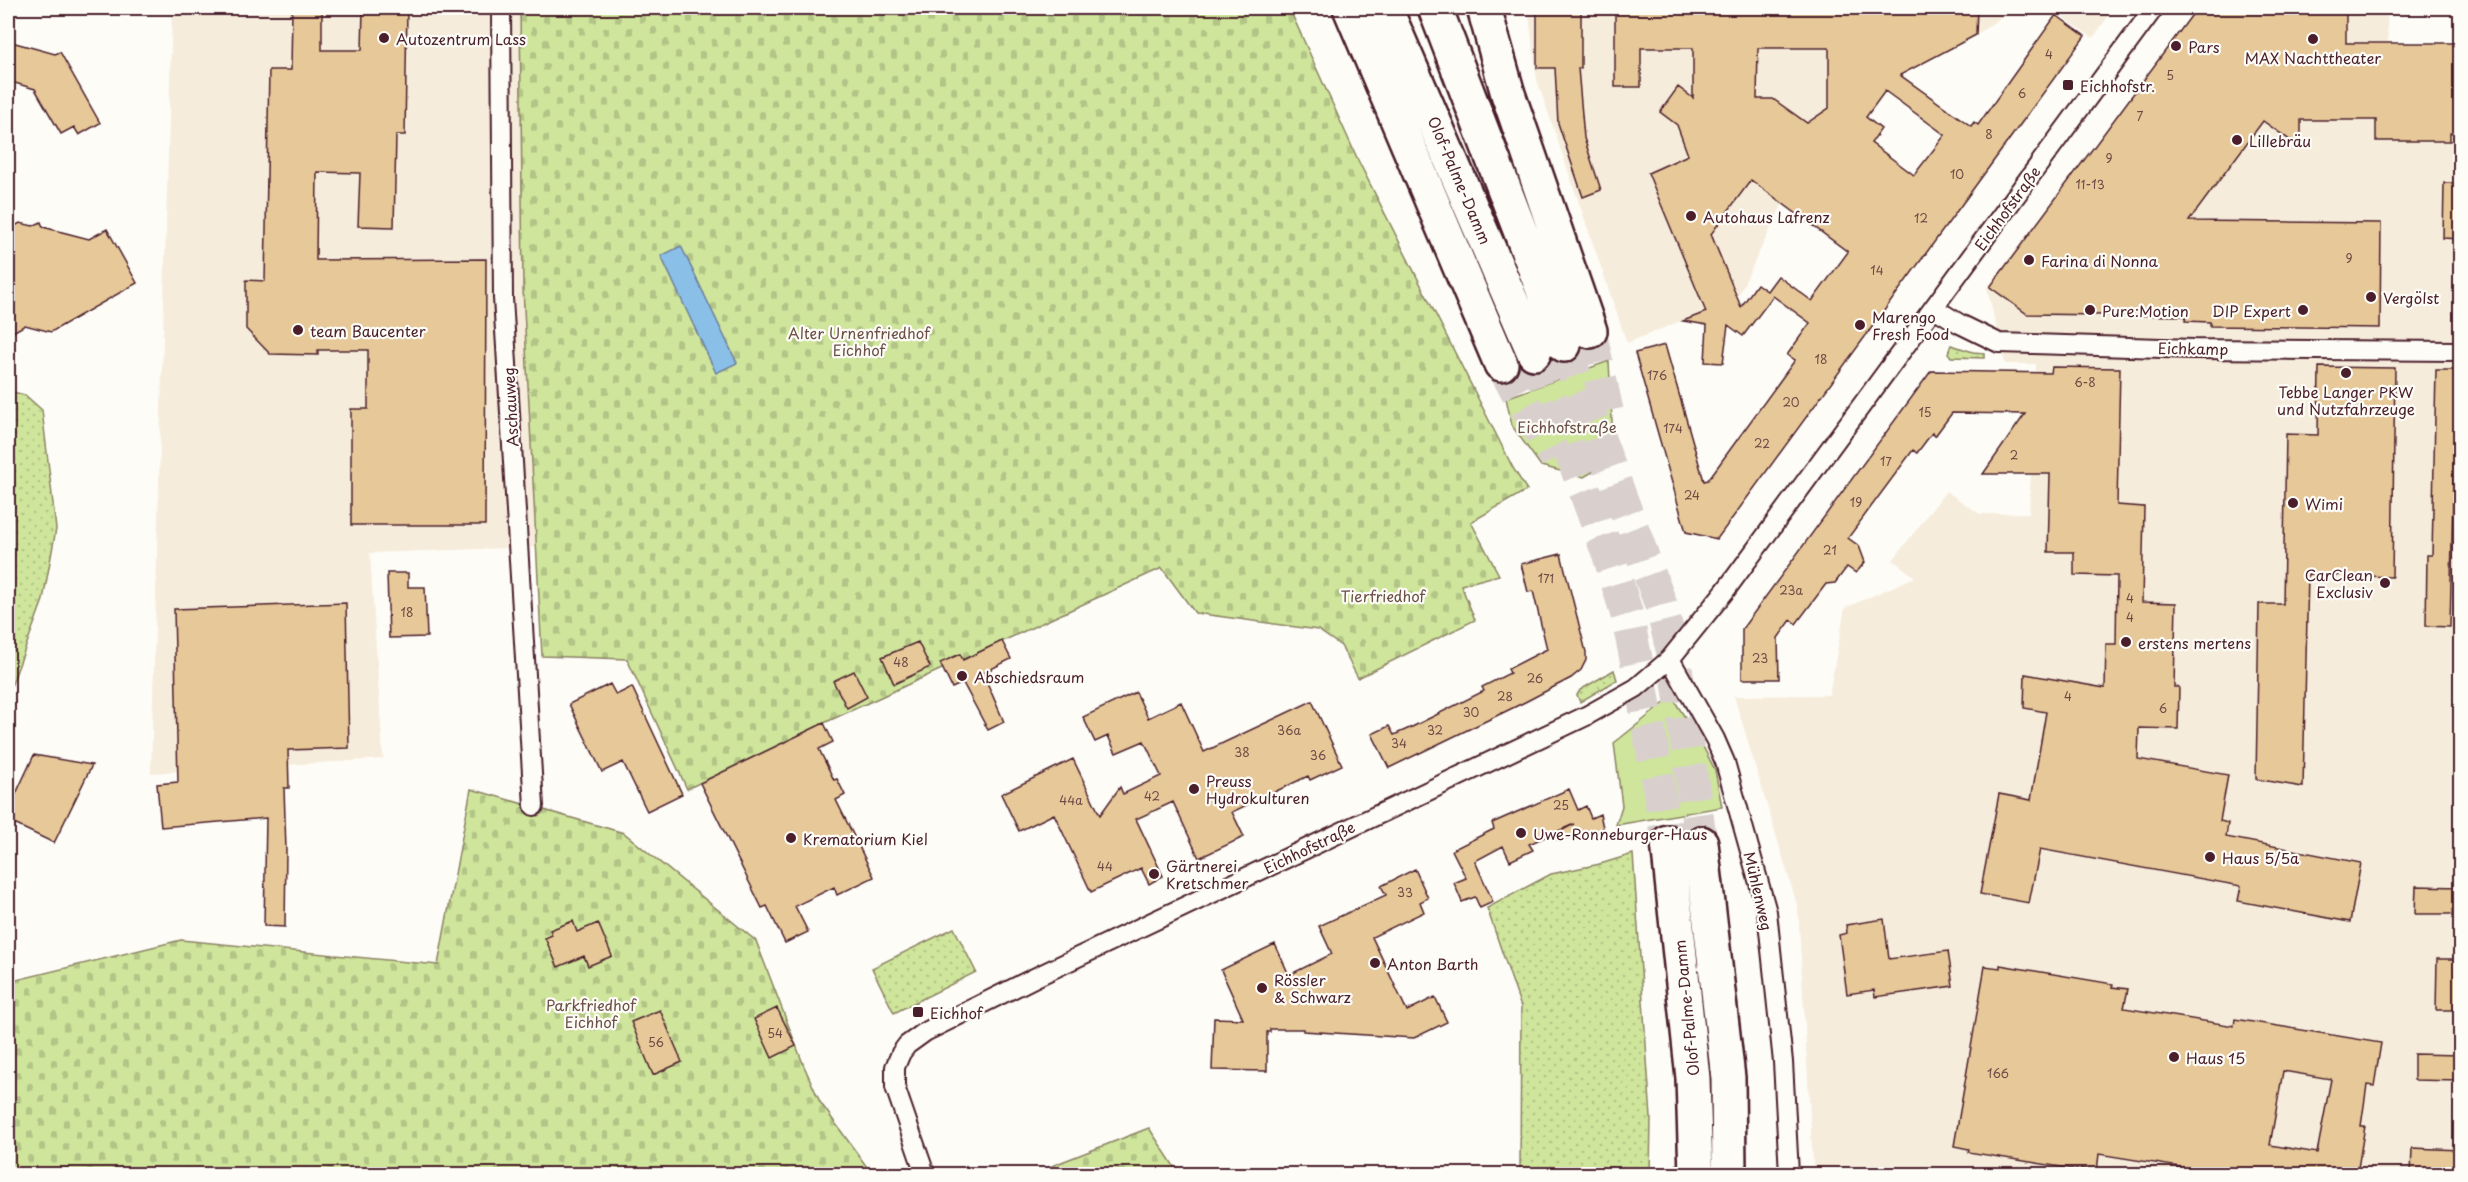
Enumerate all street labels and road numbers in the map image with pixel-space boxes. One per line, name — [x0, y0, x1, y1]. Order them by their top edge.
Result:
street label: Olof-Palme-Damm — [1423, 113, 1497, 247]
street label: Eichhofstraße — [1968, 161, 2046, 255]
street label: Eichkamp — [2158, 336, 2228, 360]
street label: Aschauweg — [496, 367, 524, 447]
street label: Eichhofstraße — [1259, 815, 1359, 879]
street label: Mühlenweg — [1739, 849, 1779, 933]
street label: Olof-Palme-Damm — [1667, 939, 1705, 1077]

